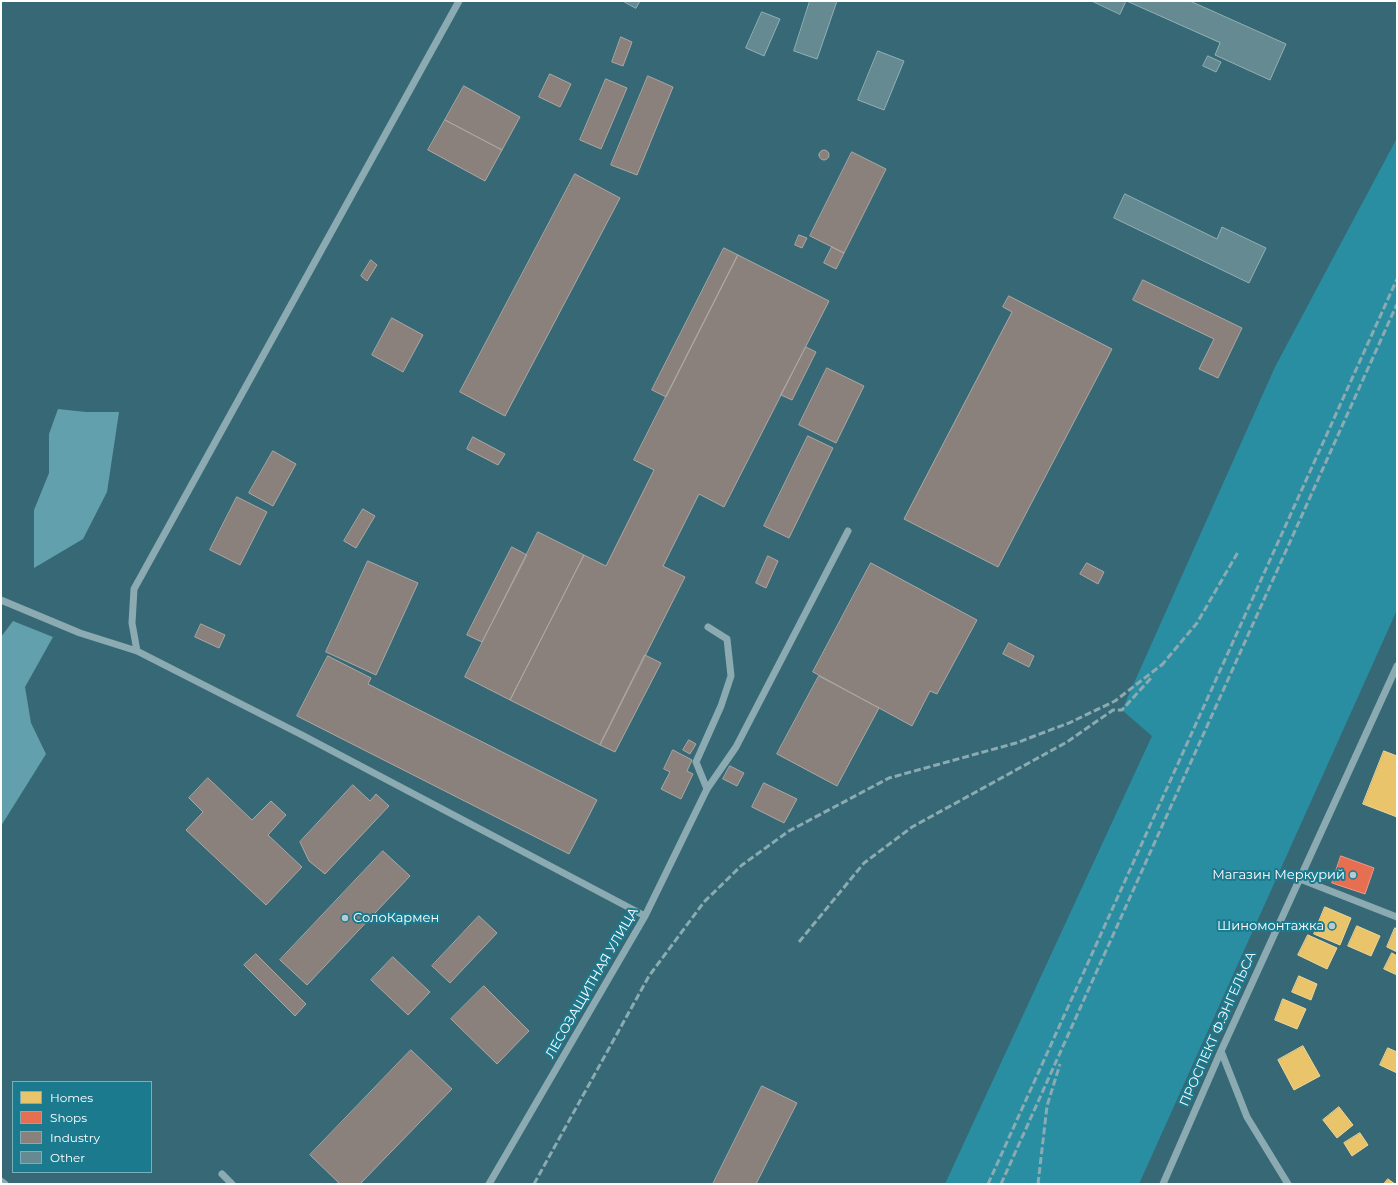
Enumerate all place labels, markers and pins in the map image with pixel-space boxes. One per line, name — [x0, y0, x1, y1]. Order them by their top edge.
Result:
place label: Магазин Меркурий — [1212, 867, 1345, 883]
marker: Магазин Меркурий — [1348, 870, 1358, 880]
place label: СолоКармен — [353, 910, 439, 926]
marker: СолоКармен — [340, 913, 350, 923]
place label: Шиномонтажка — [1217, 918, 1324, 934]
marker: Шиномонтажка — [1327, 921, 1337, 931]

